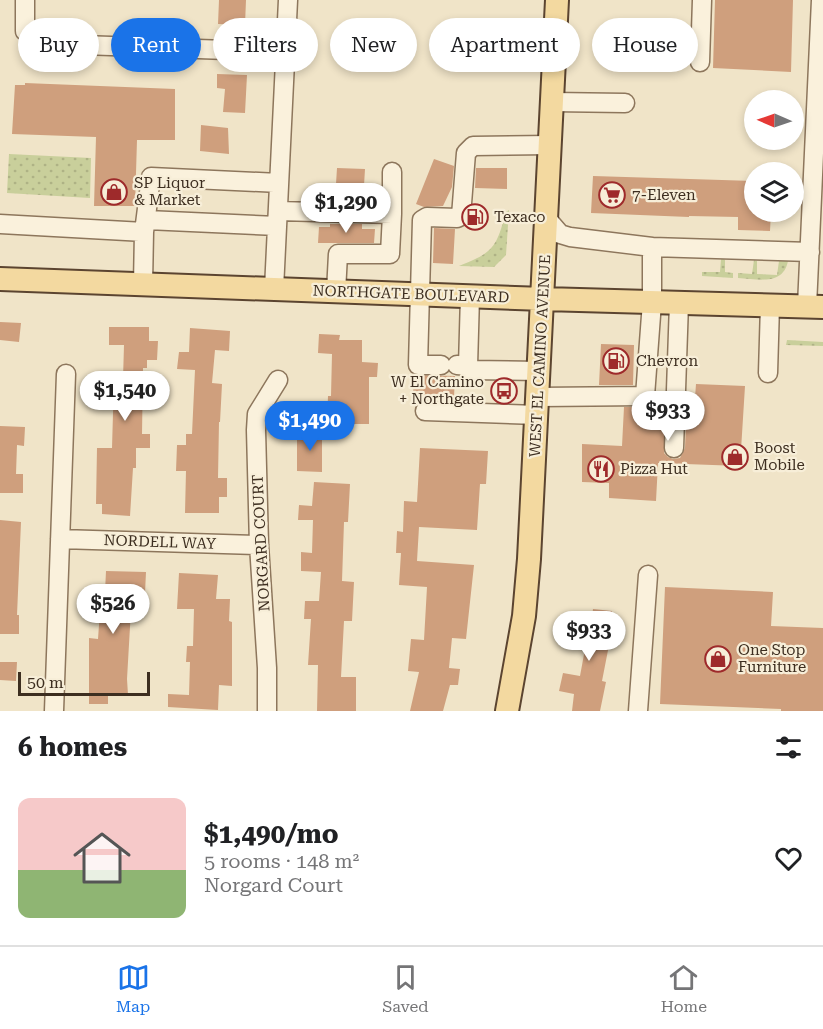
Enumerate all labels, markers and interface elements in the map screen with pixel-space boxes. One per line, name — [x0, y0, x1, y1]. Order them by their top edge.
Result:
chip: Buy — [18, 18, 99, 72]
chip: Rent — [111, 18, 201, 72]
chip: Filters — [213, 18, 318, 72]
chip: New — [330, 18, 417, 72]
chip: Apartment — [429, 18, 580, 72]
chip: House — [592, 18, 698, 72]
north arrow — [744, 90, 804, 150]
map controls — [744, 90, 804, 222]
button: layers — [744, 162, 804, 222]
place label: SP Liquor & Market — [134, 174, 205, 209]
shop icon: SP Liquor & Market — [99, 177, 129, 207]
supermarket icon: 7-Eleven — [597, 180, 627, 210]
pin: $1,290 — [297, 183, 395, 234]
place label: 7-Eleven — [632, 186, 696, 204]
text: $1,290 — [315, 190, 377, 214]
fuel station icon: Texaco — [460, 202, 490, 232]
place label: Texaco — [494, 208, 545, 226]
street label: WEST EL CAMINO AVENUE — [526, 254, 554, 458]
street label: NORTHGATE BOULEVARD — [312, 282, 510, 306]
fuel station icon: Chevron — [601, 346, 631, 376]
place label: Chevron — [636, 352, 698, 370]
pin: $1,540 — [76, 371, 174, 422]
place label: W El Camino + Northgate — [391, 373, 484, 408]
bus stop icon: W El Camino + Northgate — [489, 376, 519, 406]
text: $1,540 — [94, 378, 156, 402]
pin: $933 — [632, 391, 704, 442]
text: $933 — [646, 398, 690, 422]
pin: $1,490 — [261, 401, 359, 452]
text: $1,490 — [279, 408, 341, 432]
place label: Boost Mobile — [754, 439, 805, 474]
shop icon: Boost Mobile — [720, 442, 750, 472]
restaurant icon: Pizza Hut — [586, 454, 616, 484]
place label: Pizza Hut — [620, 460, 688, 478]
street label: NORGARD COURT — [248, 474, 274, 612]
street label: NORDELL WAY — [103, 531, 217, 553]
pin: $526 — [77, 584, 149, 635]
text: $526 — [91, 591, 135, 615]
pin: $933 — [553, 611, 625, 662]
text: $933 — [567, 618, 611, 642]
place label: One Stop Furniture — [738, 641, 806, 676]
shop icon: One Stop Furniture — [703, 644, 733, 674]
scale bar — [18, 669, 150, 696]
text: 50 m — [27, 673, 64, 692]
icon: filters — [772, 731, 805, 764]
text: 6 homes — [18, 732, 127, 762]
text: $1,490/mo — [204, 819, 339, 849]
icon: home — [66, 822, 138, 894]
icon: heart — [772, 842, 805, 875]
text: 5 rooms · 148 m² — [204, 849, 359, 873]
text: Norgard Court — [204, 873, 343, 897]
tab: Map — [116, 961, 150, 1016]
tab: Saved — [382, 961, 429, 1016]
tab: Home — [661, 961, 707, 1016]

